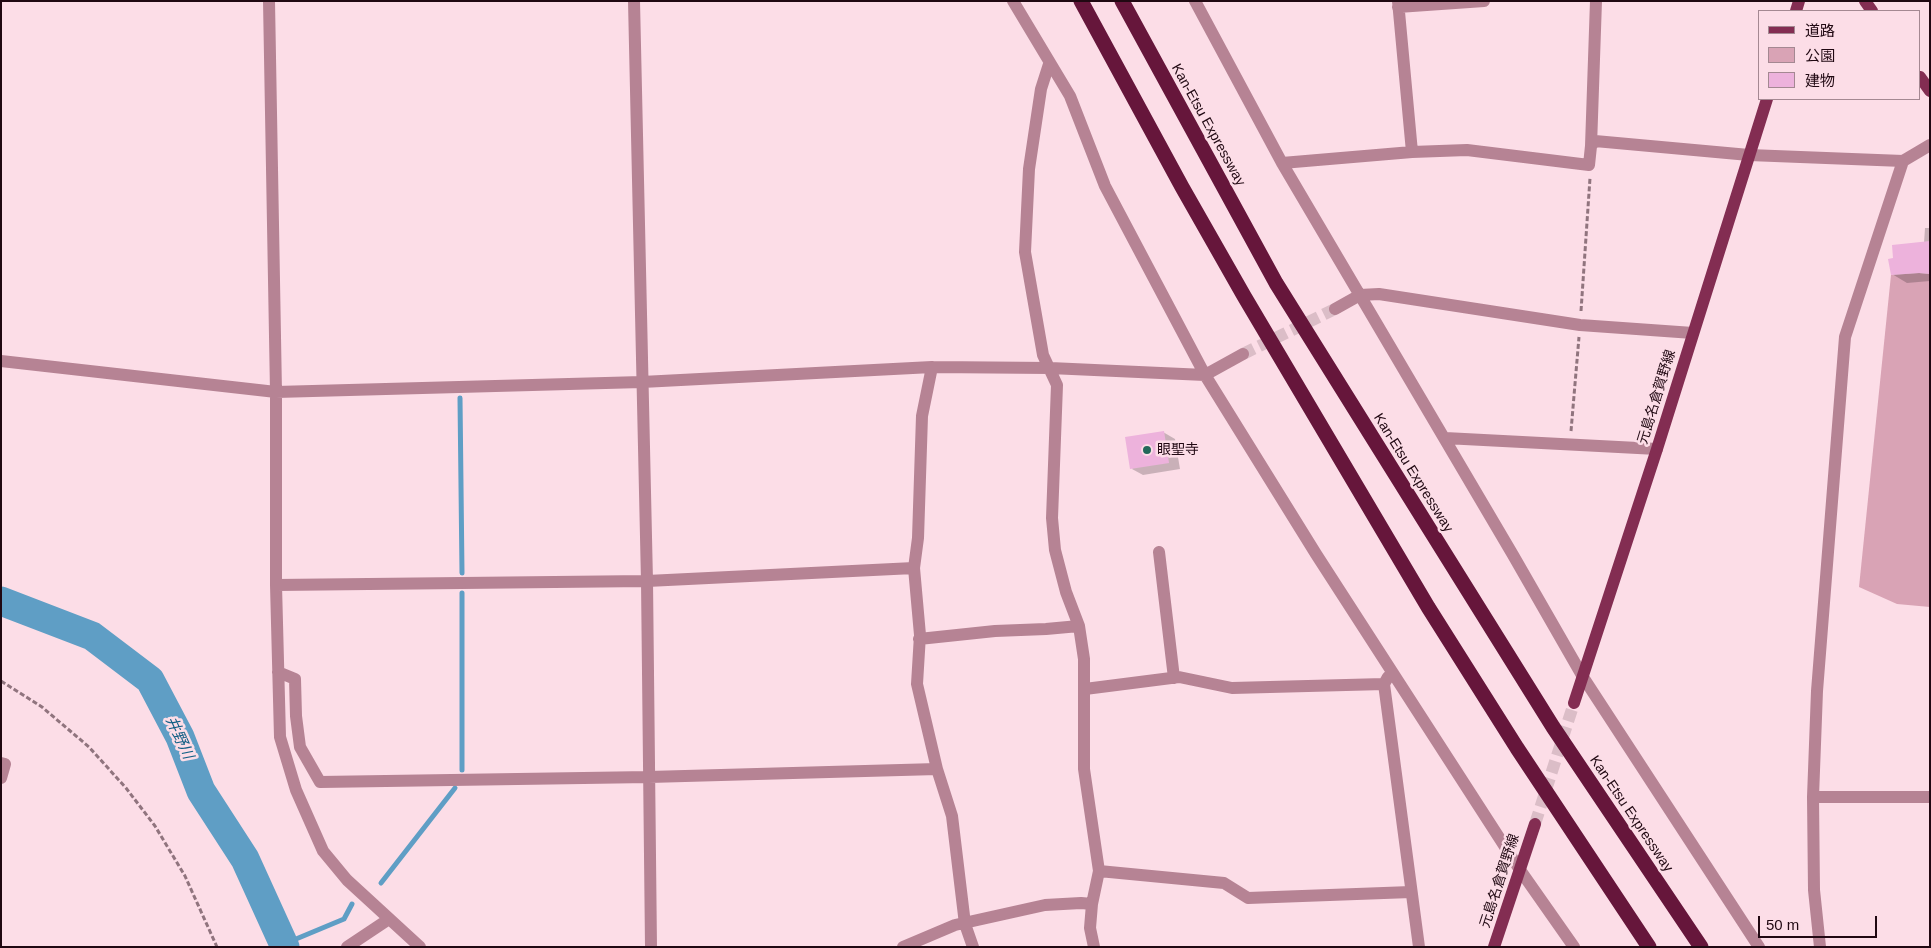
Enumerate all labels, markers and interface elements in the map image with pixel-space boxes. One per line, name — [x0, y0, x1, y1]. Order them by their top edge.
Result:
legend — [1758, 10, 1921, 100]
text: 道路 — [1805, 22, 1835, 39]
text: 公園 — [1805, 47, 1835, 64]
street label: Kan-Etsu Expressway — [1167, 61, 1249, 189]
text: 建物 — [1805, 72, 1835, 89]
street label: 元島名倉賀野線 — [1635, 348, 1679, 446]
street label: Kan-Etsu Expressway — [1370, 410, 1456, 536]
place label: 眼聖寺 — [1157, 442, 1199, 458]
marker: 眼聖寺 — [1141, 444, 1153, 456]
water label: 井野川 — [161, 714, 197, 762]
street label: Kan-Etsu Expressway — [1586, 753, 1676, 875]
street label: 元島名倉賀野線 — [1477, 832, 1523, 930]
scale bar — [1761, 906, 1880, 938]
text: 50 m — [1766, 916, 1799, 933]

